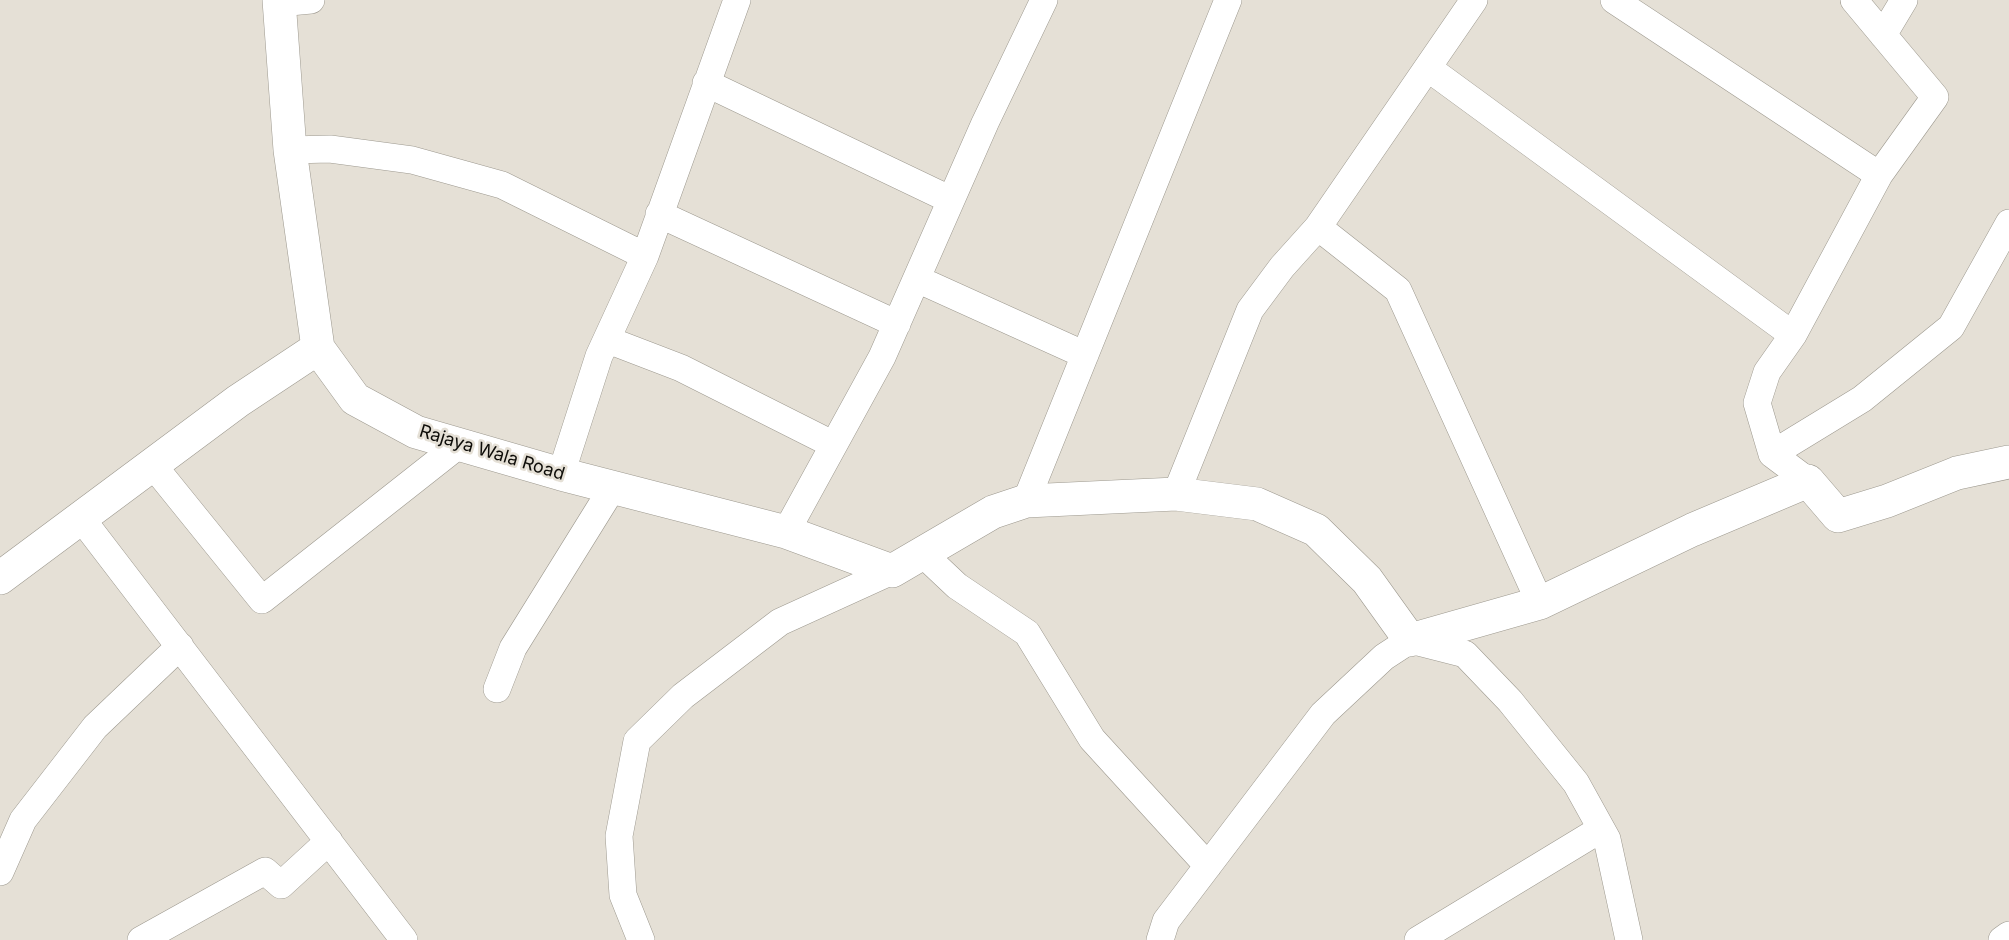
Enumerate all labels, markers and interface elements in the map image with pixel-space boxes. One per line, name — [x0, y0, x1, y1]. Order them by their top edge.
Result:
street label: Rajaya Wala Road — [417, 421, 567, 485]

